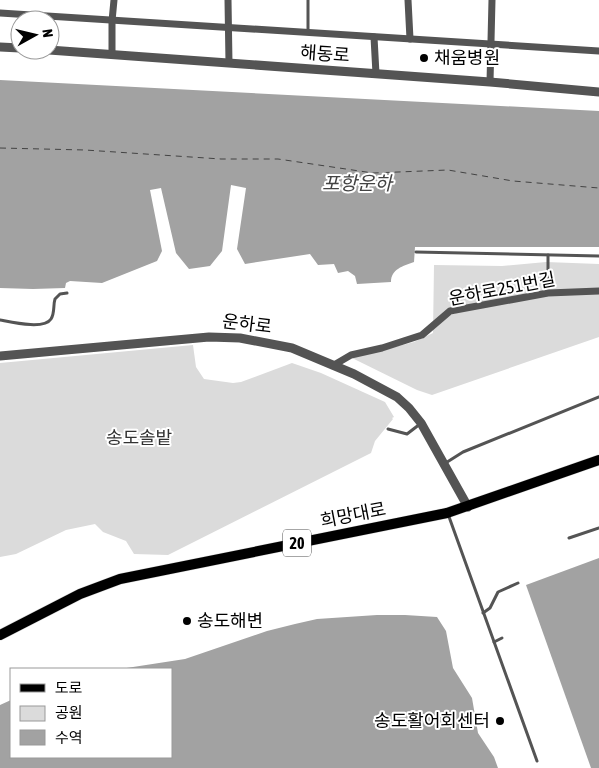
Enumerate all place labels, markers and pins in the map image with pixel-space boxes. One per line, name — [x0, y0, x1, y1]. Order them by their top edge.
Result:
place label: 채움병원 — [434, 47, 500, 68]
marker: 채움병원 — [418, 52, 430, 64]
place label: 송도해변 — [197, 610, 263, 631]
marker: 송도해변 — [181, 615, 193, 627]
place label: 송도활어회센터 — [374, 710, 490, 731]
marker: 송도활어회센터 — [494, 715, 506, 727]

